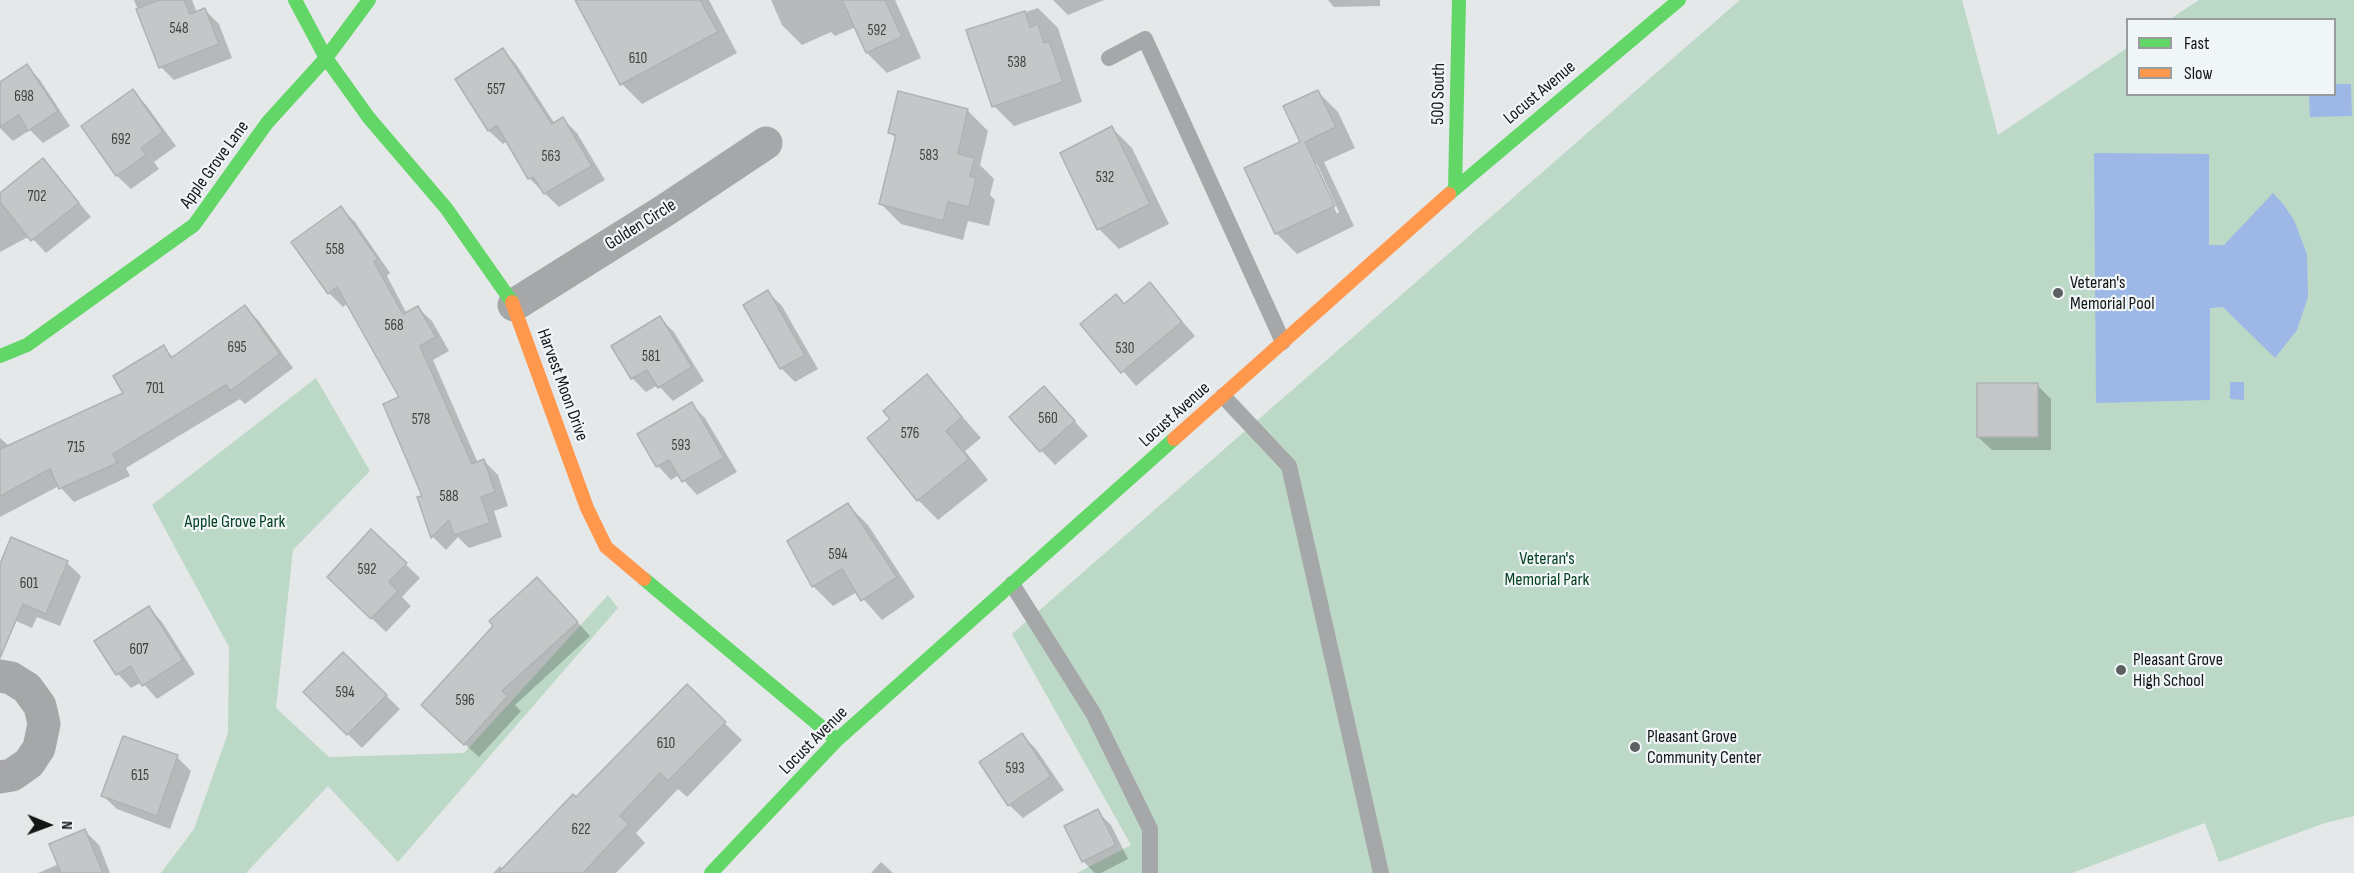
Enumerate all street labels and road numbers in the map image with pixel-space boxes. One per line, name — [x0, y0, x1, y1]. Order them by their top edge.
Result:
street label: Locust Avenue — [1500, 57, 1580, 129]
street label: 500 South — [1428, 63, 1450, 125]
street label: Apple Grove Lane — [176, 117, 254, 213]
street label: Golden Circle — [601, 195, 681, 255]
street label: Harvest Moon Drive — [532, 326, 592, 444]
street label: Locust Avenue — [1135, 378, 1215, 452]
street label: Locust Avenue — [775, 702, 853, 780]

